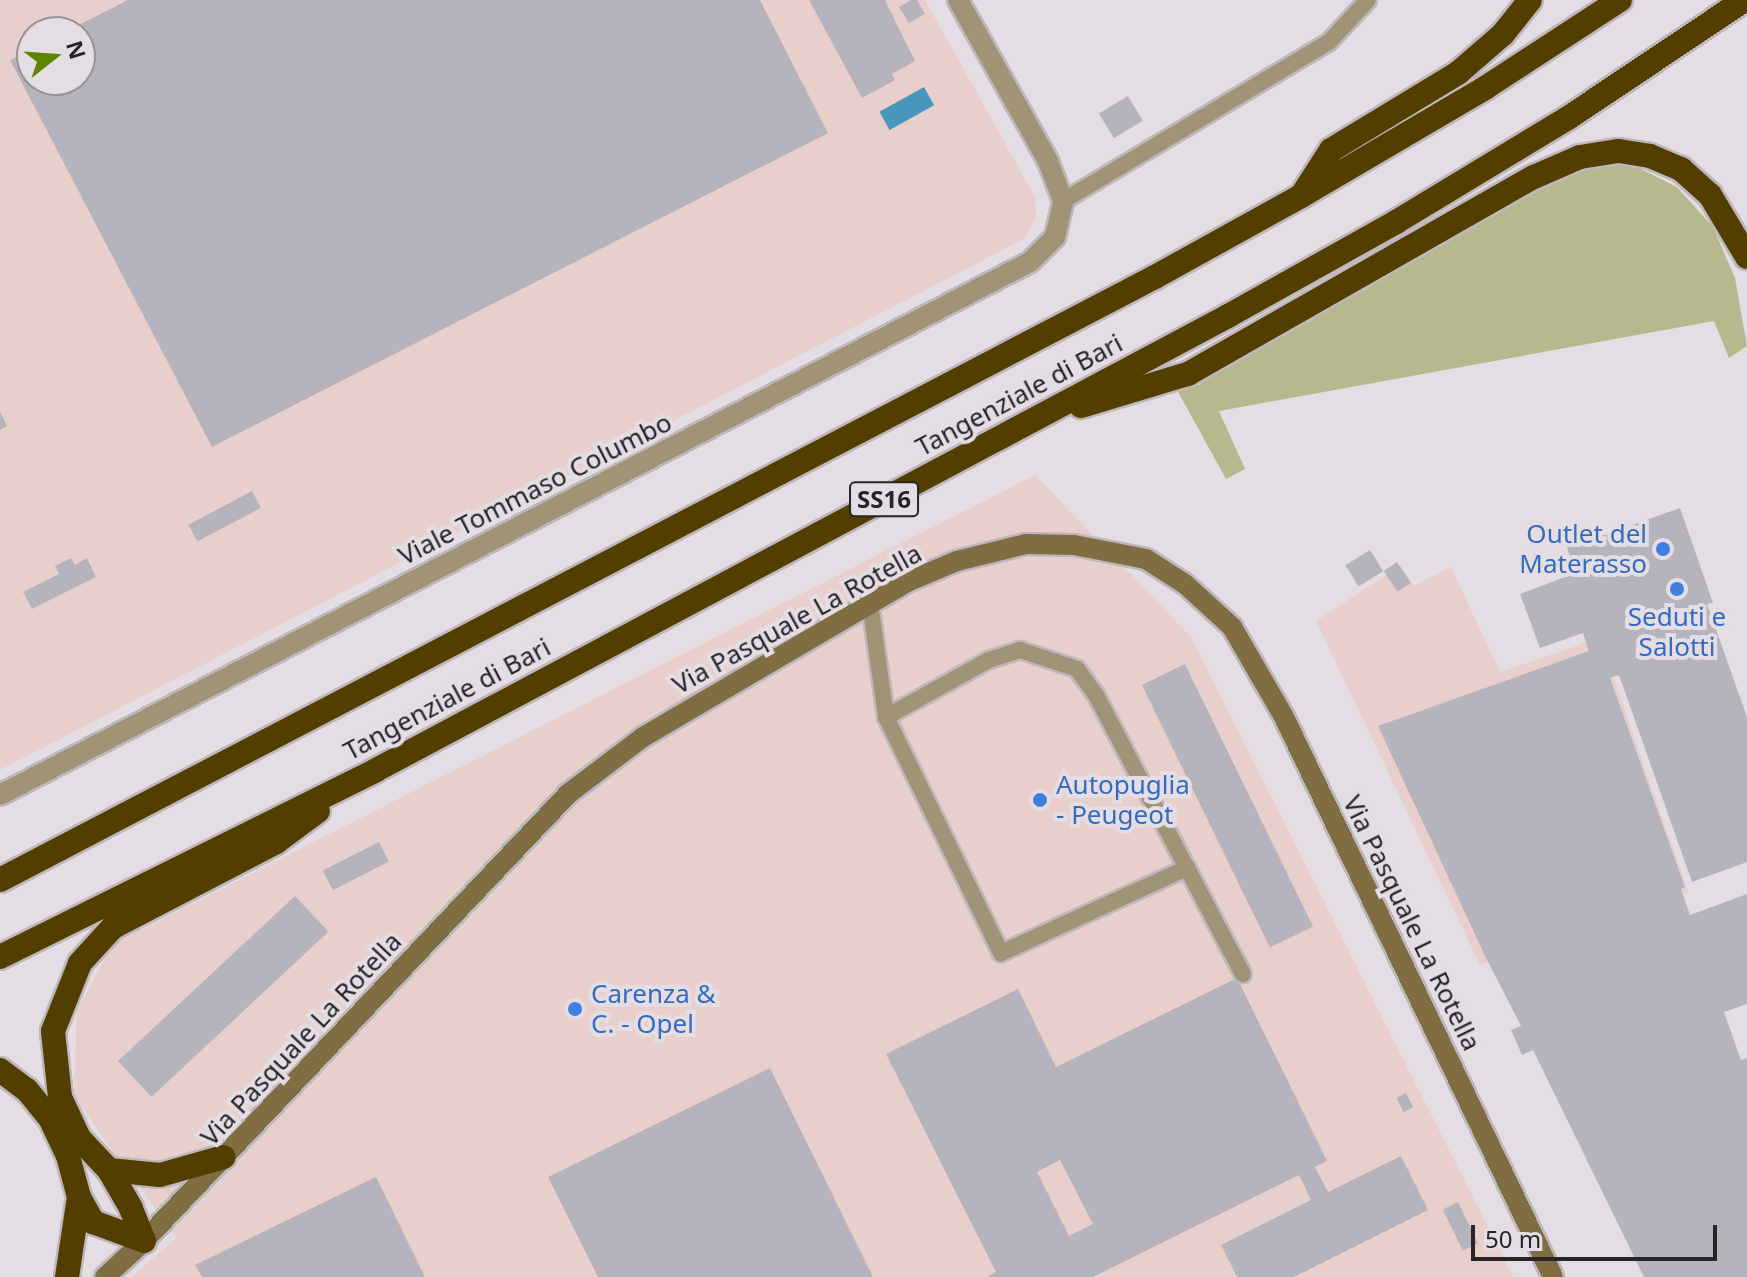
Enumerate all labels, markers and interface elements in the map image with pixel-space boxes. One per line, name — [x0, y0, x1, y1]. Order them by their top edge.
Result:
north arrow — [16, 16, 96, 96]
text: N — [60, 37, 94, 63]
street label: Tangenziale di Bari — [910, 327, 1128, 463]
street label: Viale Tommaso Columbo — [393, 406, 677, 572]
road number: SS16 — [848, 479, 920, 519]
place label: Outlet del Materasso — [1519, 518, 1647, 580]
street label: Via Pasquale La Rotella — [667, 537, 927, 701]
marker: Outlet del Materasso — [1654, 540, 1672, 558]
marker: Seduti e Salotti — [1668, 580, 1686, 598]
place label: Seduti e Salotti — [1628, 601, 1726, 662]
street label: Tangenziale di Bari — [338, 631, 556, 767]
place label: Autopuglia - Peugeot — [1056, 769, 1190, 830]
street label: Via Pasquale La Rotella — [1337, 790, 1487, 1056]
marker: Autopuglia - Peugeot — [1031, 791, 1049, 809]
street label: Via Pasquale La Rotella — [194, 926, 408, 1152]
place label: Carenza & C. - Opel — [591, 978, 716, 1040]
marker: Carenza & C. - Opel — [566, 1000, 584, 1018]
scale bar — [1475, 1209, 1721, 1259]
text: 50 m — [1485, 1222, 1541, 1255]

